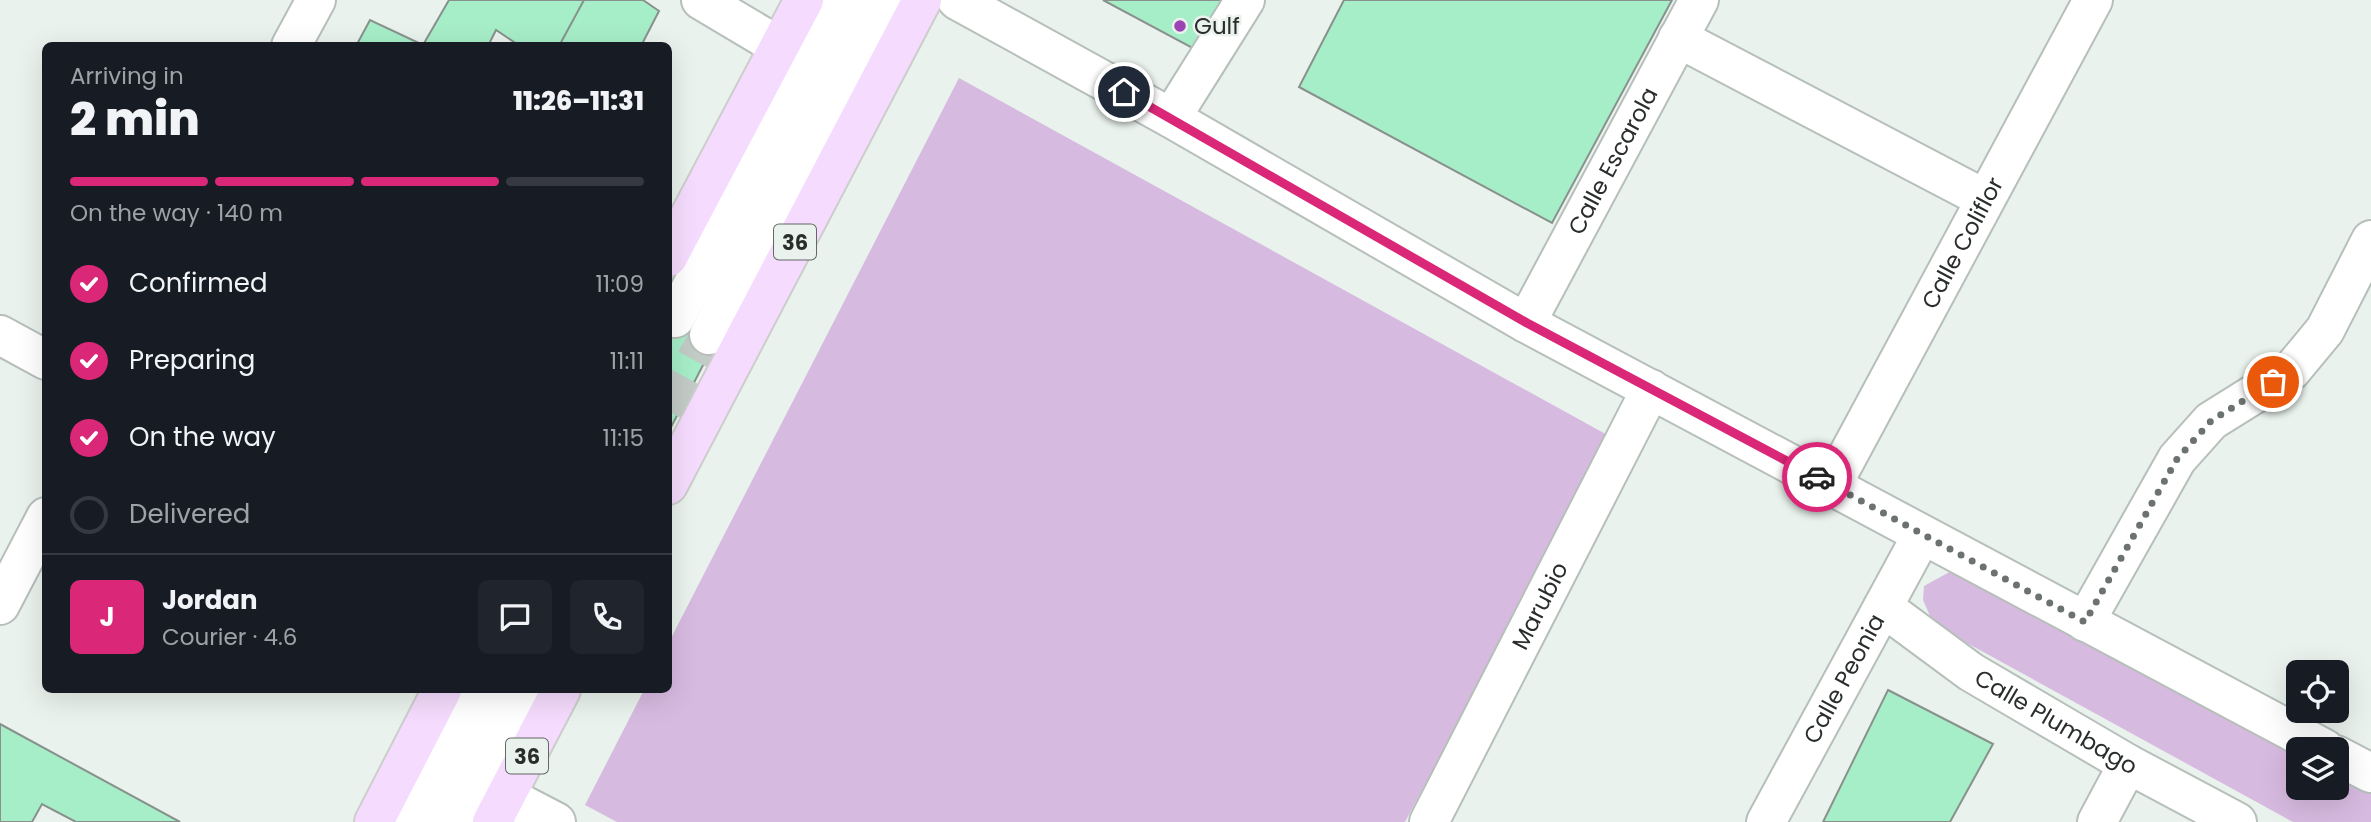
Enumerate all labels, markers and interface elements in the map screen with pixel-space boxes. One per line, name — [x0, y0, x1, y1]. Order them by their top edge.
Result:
place label: Gulf — [1194, 10, 1240, 42]
marker: Gulf — [1172, 18, 1188, 34]
text: Arriving in — [70, 60, 184, 92]
pin — [1094, 62, 1154, 122]
icon: home — [1105, 73, 1143, 111]
street label: Calle Escarola — [1560, 81, 1665, 240]
text: 11:26–11:31 — [513, 83, 644, 119]
text: 2 min — [70, 87, 200, 151]
street label: Calle Coliflor — [1914, 171, 2011, 314]
text: On the way · 140 m — [70, 197, 283, 229]
road number: 36 — [774, 224, 816, 260]
icon: check — [70, 265, 108, 303]
text: Confirmed — [129, 265, 267, 301]
text: 11:09 — [595, 268, 644, 300]
icon: check — [70, 342, 108, 380]
text: Preparing — [129, 342, 255, 378]
text: 11:11 — [610, 345, 644, 377]
pin — [2243, 352, 2303, 412]
icon: bag — [2254, 363, 2292, 401]
icon: check — [70, 419, 108, 457]
text: On the way — [129, 419, 276, 455]
text: 11:15 — [603, 422, 644, 454]
courier — [1782, 442, 1852, 512]
icon: car — [1798, 458, 1836, 496]
text: Delivered — [129, 496, 250, 532]
street label: Marubio — [1504, 556, 1576, 655]
button: chat — [478, 580, 552, 654]
button: phone — [570, 580, 644, 654]
text: Jordan — [162, 582, 258, 618]
text: J — [99, 599, 115, 635]
street label: Calle Peonia — [1796, 608, 1892, 749]
text: Courier · 4.6 — [162, 621, 297, 653]
map controls — [2286, 660, 2349, 800]
button: locate — [2286, 660, 2349, 723]
street label: Calle Plumbago — [1969, 662, 2143, 782]
button: layers — [2286, 737, 2349, 800]
road number: 36 — [506, 738, 548, 774]

